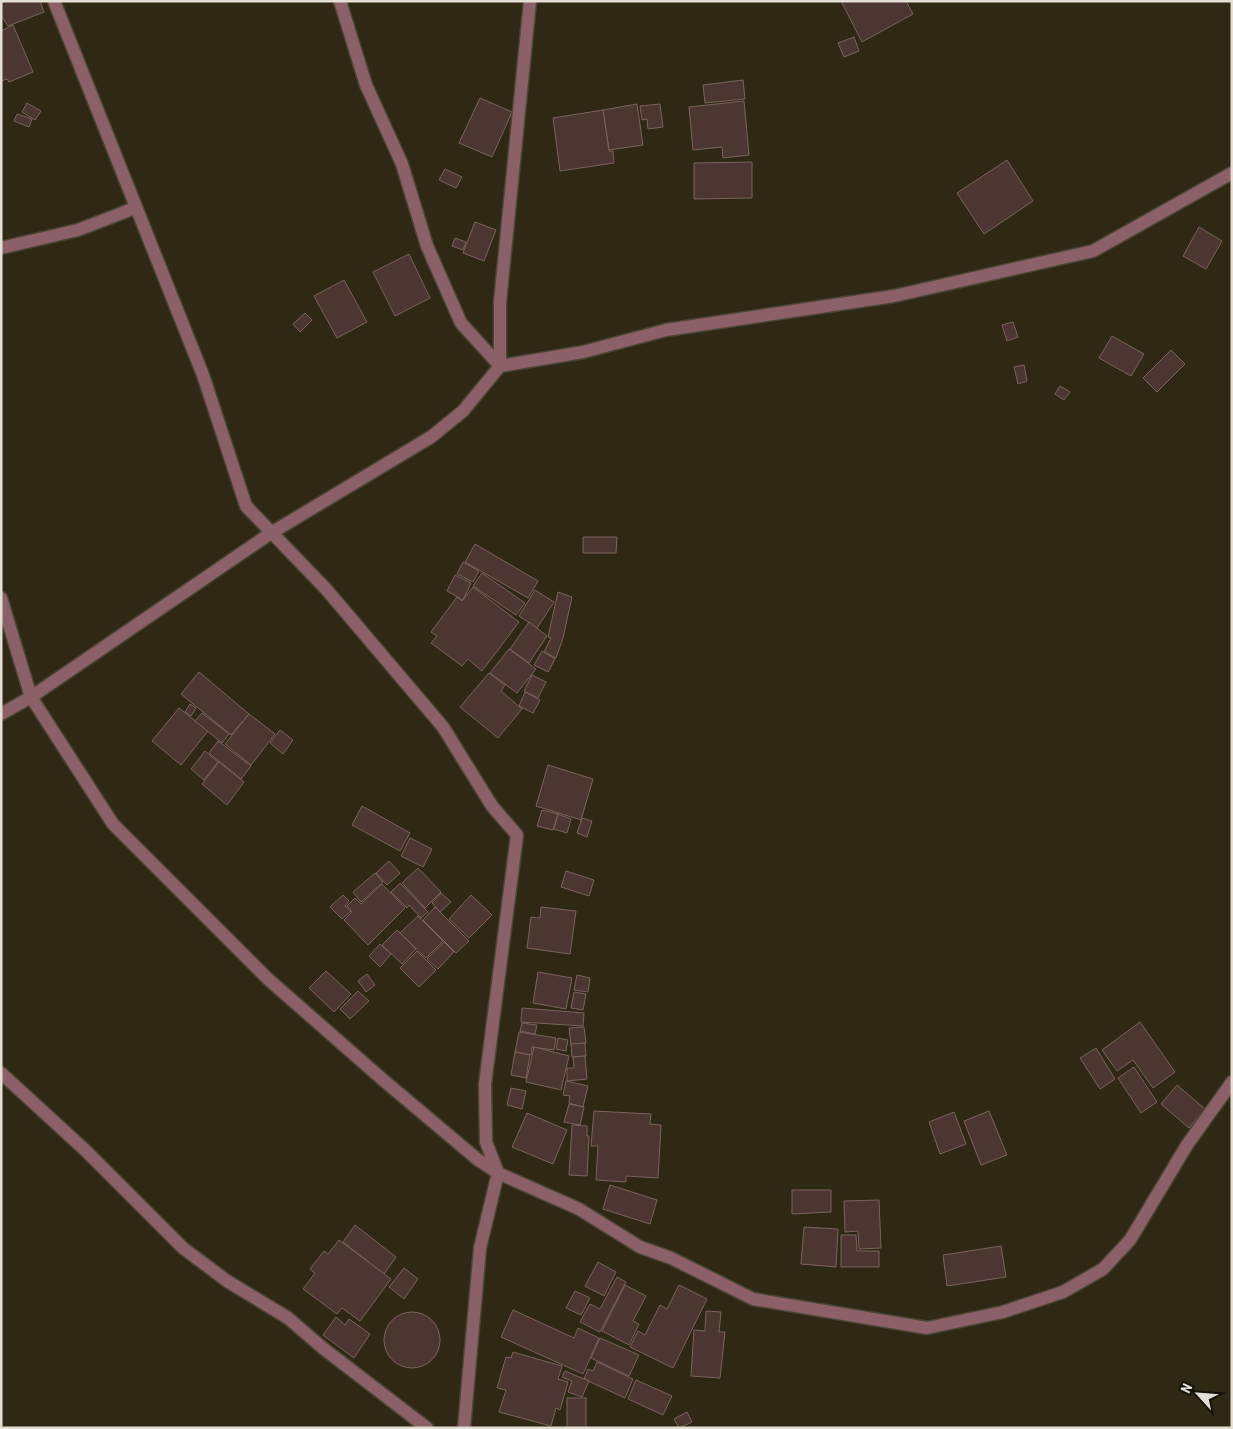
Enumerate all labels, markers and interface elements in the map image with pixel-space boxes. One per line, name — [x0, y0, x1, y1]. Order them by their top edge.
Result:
north arrow — [1173, 1369, 1223, 1419]
text: N — [1177, 1381, 1195, 1396]

